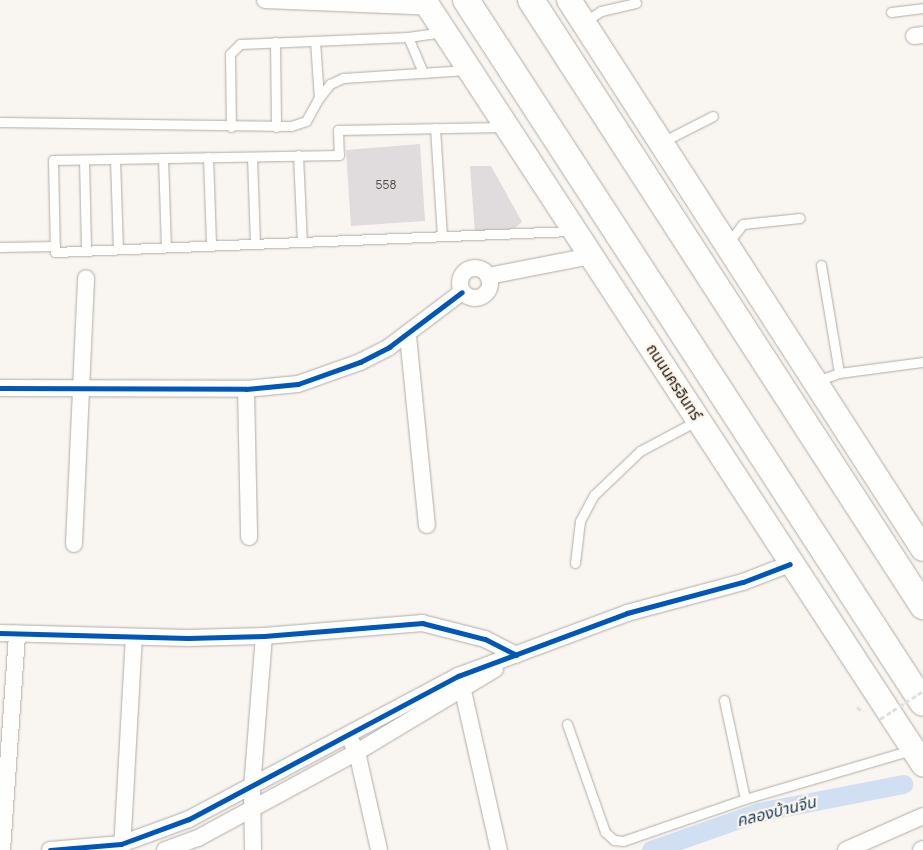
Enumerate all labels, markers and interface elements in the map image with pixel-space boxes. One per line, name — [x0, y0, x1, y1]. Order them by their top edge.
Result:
house number: 558 — [376, 178, 396, 192]
street label: ถนนนครอินทร์ — [643, 340, 705, 424]
water label: คลองบ้านจีน — [734, 792, 818, 830]

